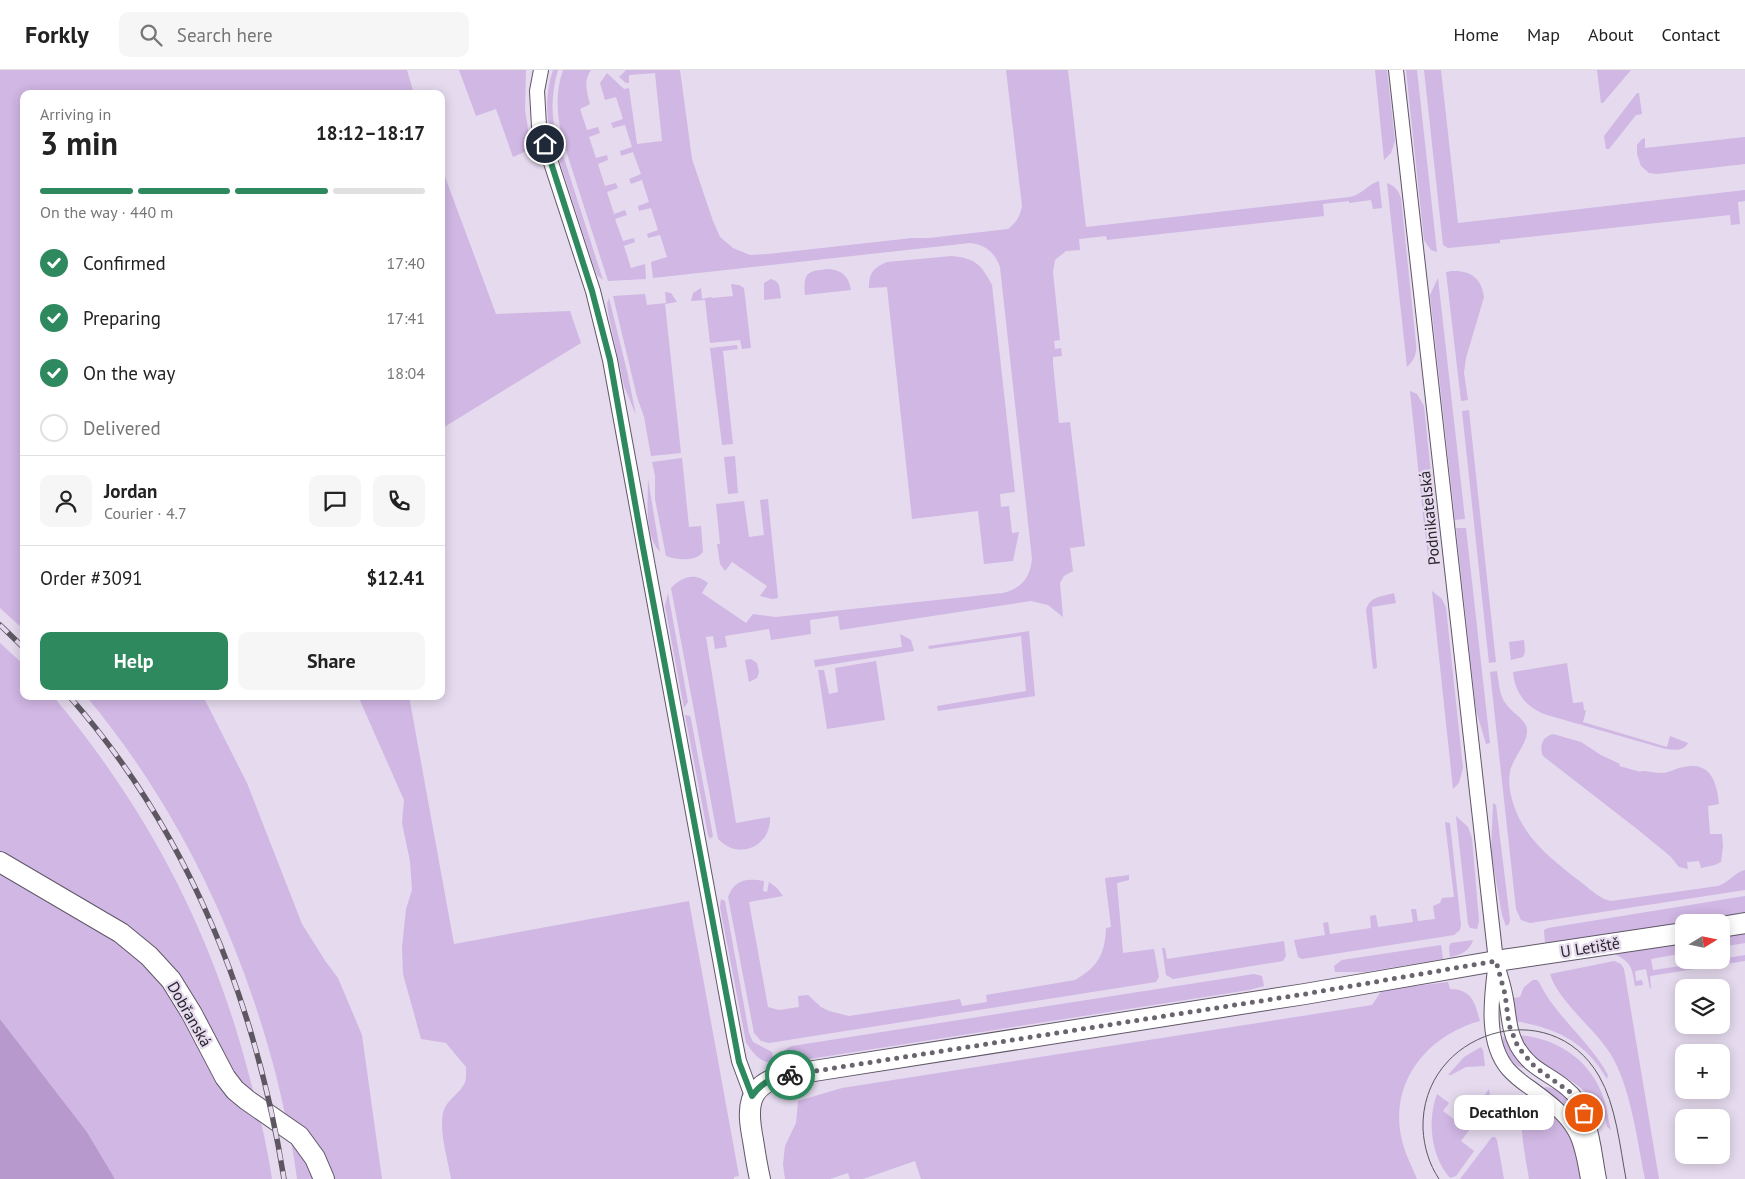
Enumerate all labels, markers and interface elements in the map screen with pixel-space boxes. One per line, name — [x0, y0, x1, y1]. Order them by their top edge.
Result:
search box — [119, 12, 469, 57]
text: Forkly — [25, 19, 89, 50]
icon: search — [137, 21, 165, 49]
text: Search here — [177, 23, 273, 47]
text: Home — [1453, 23, 1499, 46]
text: Map — [1527, 23, 1560, 46]
text: About — [1588, 23, 1634, 46]
text: Contact — [1662, 23, 1720, 46]
text: Arriving in — [40, 104, 111, 124]
text: 18:12–18:17 — [316, 121, 425, 145]
text: 3 min — [40, 122, 118, 164]
pin — [524, 123, 566, 165]
icon: home — [531, 130, 559, 158]
text: On the way · 440 m — [40, 202, 173, 222]
icon: check — [40, 249, 68, 277]
text: Confirmed — [83, 251, 166, 275]
text: 17:40 — [387, 253, 425, 273]
icon: check — [40, 304, 68, 332]
text: Preparing — [83, 306, 161, 330]
text: 17:41 — [387, 308, 425, 328]
icon: check — [40, 359, 68, 387]
text: On the way — [83, 361, 175, 385]
text: 18:04 — [387, 363, 425, 383]
text: Delivered — [83, 416, 161, 440]
street label: Podnikatelská — [1414, 470, 1444, 566]
button: person — [40, 475, 92, 527]
button: chat — [309, 475, 361, 527]
button: phone — [373, 475, 425, 527]
text: Jordan — [104, 479, 157, 503]
text: Courier · 4.7 — [104, 503, 187, 523]
text: Order #3091 — [40, 566, 143, 590]
text: $12.41 — [366, 566, 425, 590]
button: Help — [40, 632, 228, 690]
button: Share — [238, 632, 425, 690]
north arrow — [1675, 914, 1730, 969]
map controls — [1675, 914, 1730, 1164]
street label: U Letiště — [1559, 932, 1621, 962]
street label: Dobřanská — [163, 978, 217, 1050]
button: layers — [1675, 979, 1730, 1034]
button: + — [1675, 1044, 1730, 1099]
courier — [765, 1050, 815, 1100]
icon: bike — [776, 1061, 804, 1089]
pin — [1563, 1092, 1605, 1134]
callout: Decathlon — [1454, 1096, 1554, 1130]
icon: bag — [1570, 1099, 1598, 1127]
text: Decathlon — [1469, 1102, 1539, 1122]
button: − — [1675, 1109, 1730, 1164]

